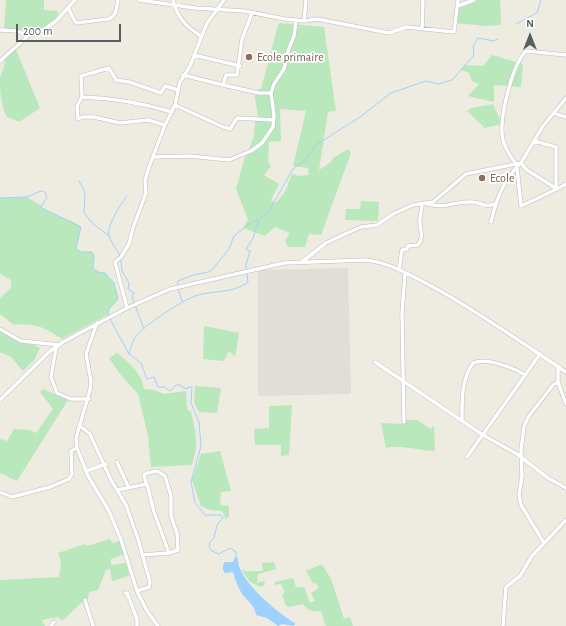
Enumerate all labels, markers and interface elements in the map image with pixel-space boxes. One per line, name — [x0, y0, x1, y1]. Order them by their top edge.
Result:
scale bar — [18, 16, 123, 42]
north arrow — [510, 16, 550, 56]
text: N — [526, 18, 534, 29]
text: 200 m — [23, 25, 53, 37]
place label: Ecole primaire — [257, 50, 324, 64]
marker: Ecole primaire — [244, 52, 254, 62]
place label: Ecole — [490, 171, 514, 185]
marker: Ecole — [477, 173, 487, 183]

